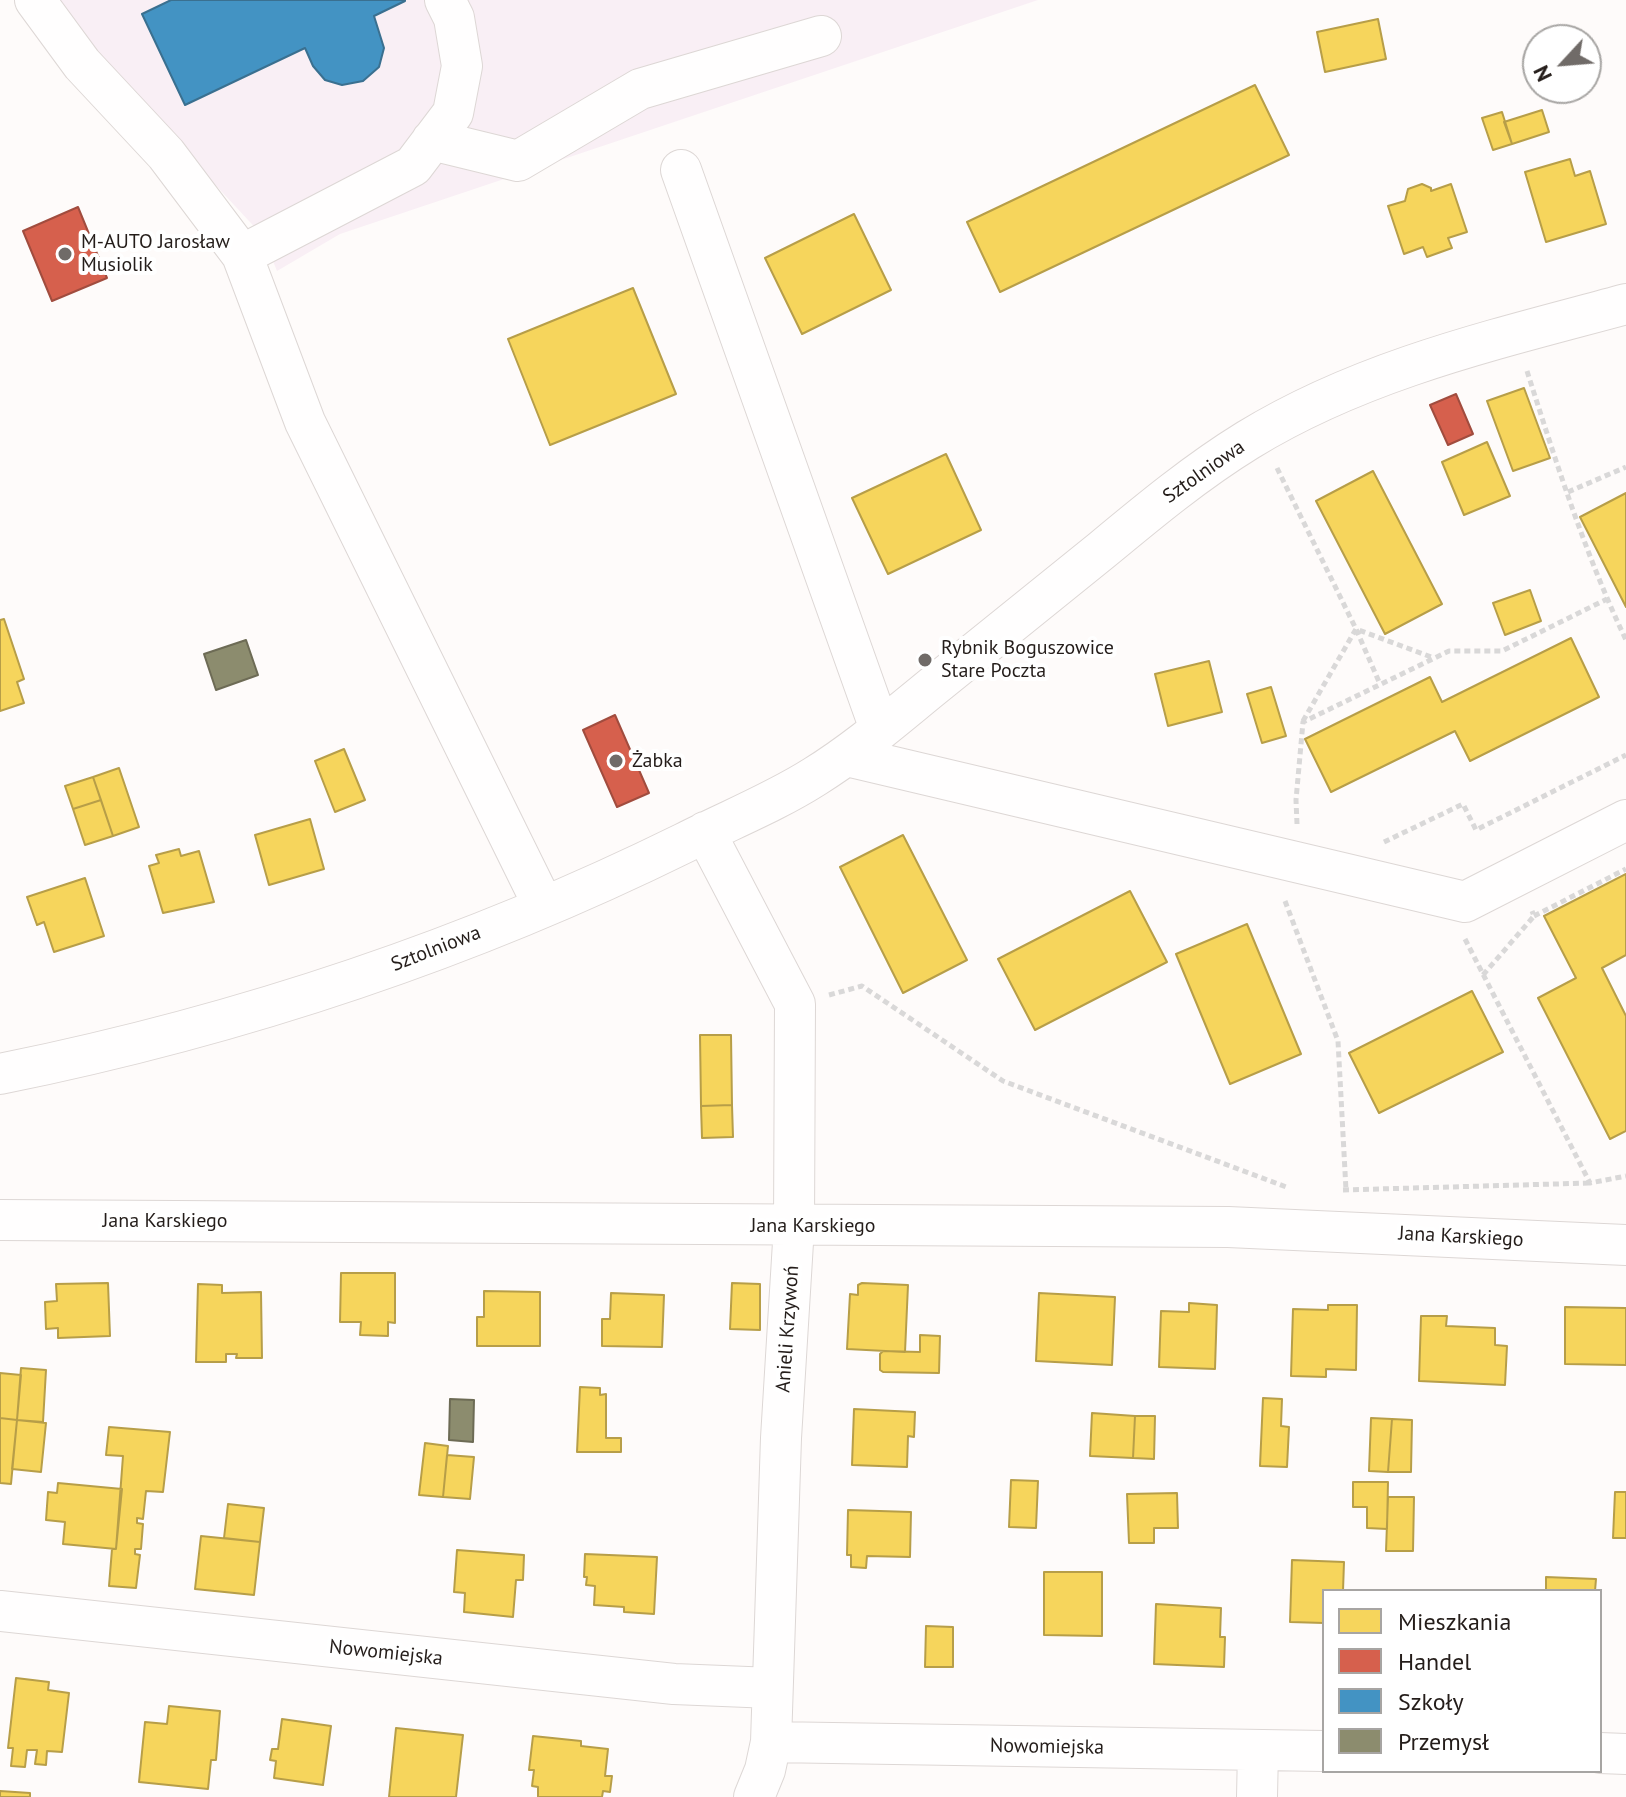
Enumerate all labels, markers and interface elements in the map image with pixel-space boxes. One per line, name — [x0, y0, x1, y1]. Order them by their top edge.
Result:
north arrow — [1522, 24, 1602, 104]
text: N — [1526, 61, 1558, 86]
place label: M-AUTO Jarosław Musiolik — [81, 230, 230, 277]
marker: M-AUTO Jarosław Musiolik — [56, 245, 74, 263]
street label: Sztolniowa — [1159, 435, 1249, 509]
place label: Rybnik Boguszowice Stare Poczta — [941, 636, 1114, 683]
marker: Rybnik Boguszowice Stare Poczta — [916, 651, 934, 669]
place label: Żabka — [632, 749, 683, 773]
marker: Żabka — [607, 752, 625, 770]
street label: Sztolniowa — [388, 921, 484, 977]
street label: Jana Karskiego — [102, 1209, 228, 1233]
street label: Jana Karskiego — [750, 1214, 876, 1238]
street label: Jana Karskiego — [1398, 1222, 1524, 1252]
street label: Anieli Krzywoń — [772, 1265, 804, 1393]
legend — [1322, 1589, 1602, 1773]
text: Mieszkania — [1398, 1606, 1511, 1637]
street label: Nowomiejska — [328, 1635, 444, 1671]
text: Handel — [1398, 1646, 1471, 1677]
text: Szkoły — [1398, 1686, 1464, 1717]
text: Przemysł — [1398, 1726, 1489, 1757]
street label: Nowomiejska — [990, 1734, 1104, 1760]

